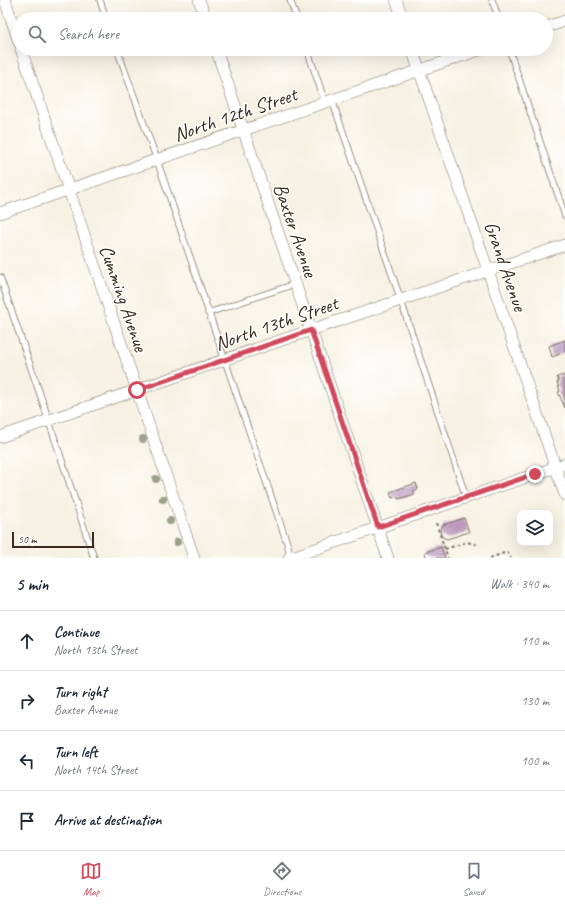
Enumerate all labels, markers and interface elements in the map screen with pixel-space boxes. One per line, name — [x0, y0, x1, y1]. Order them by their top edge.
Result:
search box — [12, 12, 553, 56]
icon: search — [26, 23, 48, 45]
text: Search here — [58, 25, 119, 44]
street label: North 12th Street — [170, 81, 302, 147]
street label: Baxter Avenue — [268, 180, 324, 282]
street label: Grand Avenue — [479, 218, 533, 316]
street label: Cumming Avenue — [94, 242, 154, 356]
street label: North 13th Street — [211, 290, 343, 356]
route start — [128, 381, 146, 399]
route end — [526, 465, 544, 483]
map controls — [517, 510, 553, 546]
button: layers — [517, 510, 553, 546]
scale bar — [12, 530, 94, 549]
text: 50 m — [18, 532, 37, 546]
text: 5 min — [16, 574, 48, 595]
text: Walk · 340 m — [490, 576, 549, 592]
text: Continue — [54, 623, 99, 642]
icon: ahead — [16, 630, 38, 652]
text: 110 m — [521, 633, 549, 649]
text: North 13th Street — [54, 642, 138, 658]
text: Turn right — [54, 683, 107, 702]
icon: right — [16, 690, 38, 712]
text: 130 m — [521, 693, 549, 709]
text: Baxter Avenue — [54, 702, 117, 718]
text: Turn left — [54, 743, 97, 762]
icon: left — [16, 750, 38, 772]
text: 100 m — [521, 753, 549, 769]
text: North 14th Street — [54, 762, 138, 778]
icon: arrive — [16, 810, 38, 832]
text: Arrive at destination — [54, 811, 161, 830]
tab: Map — [80, 860, 102, 898]
tab: Directions — [263, 860, 302, 898]
tab: Saved — [463, 860, 485, 898]

